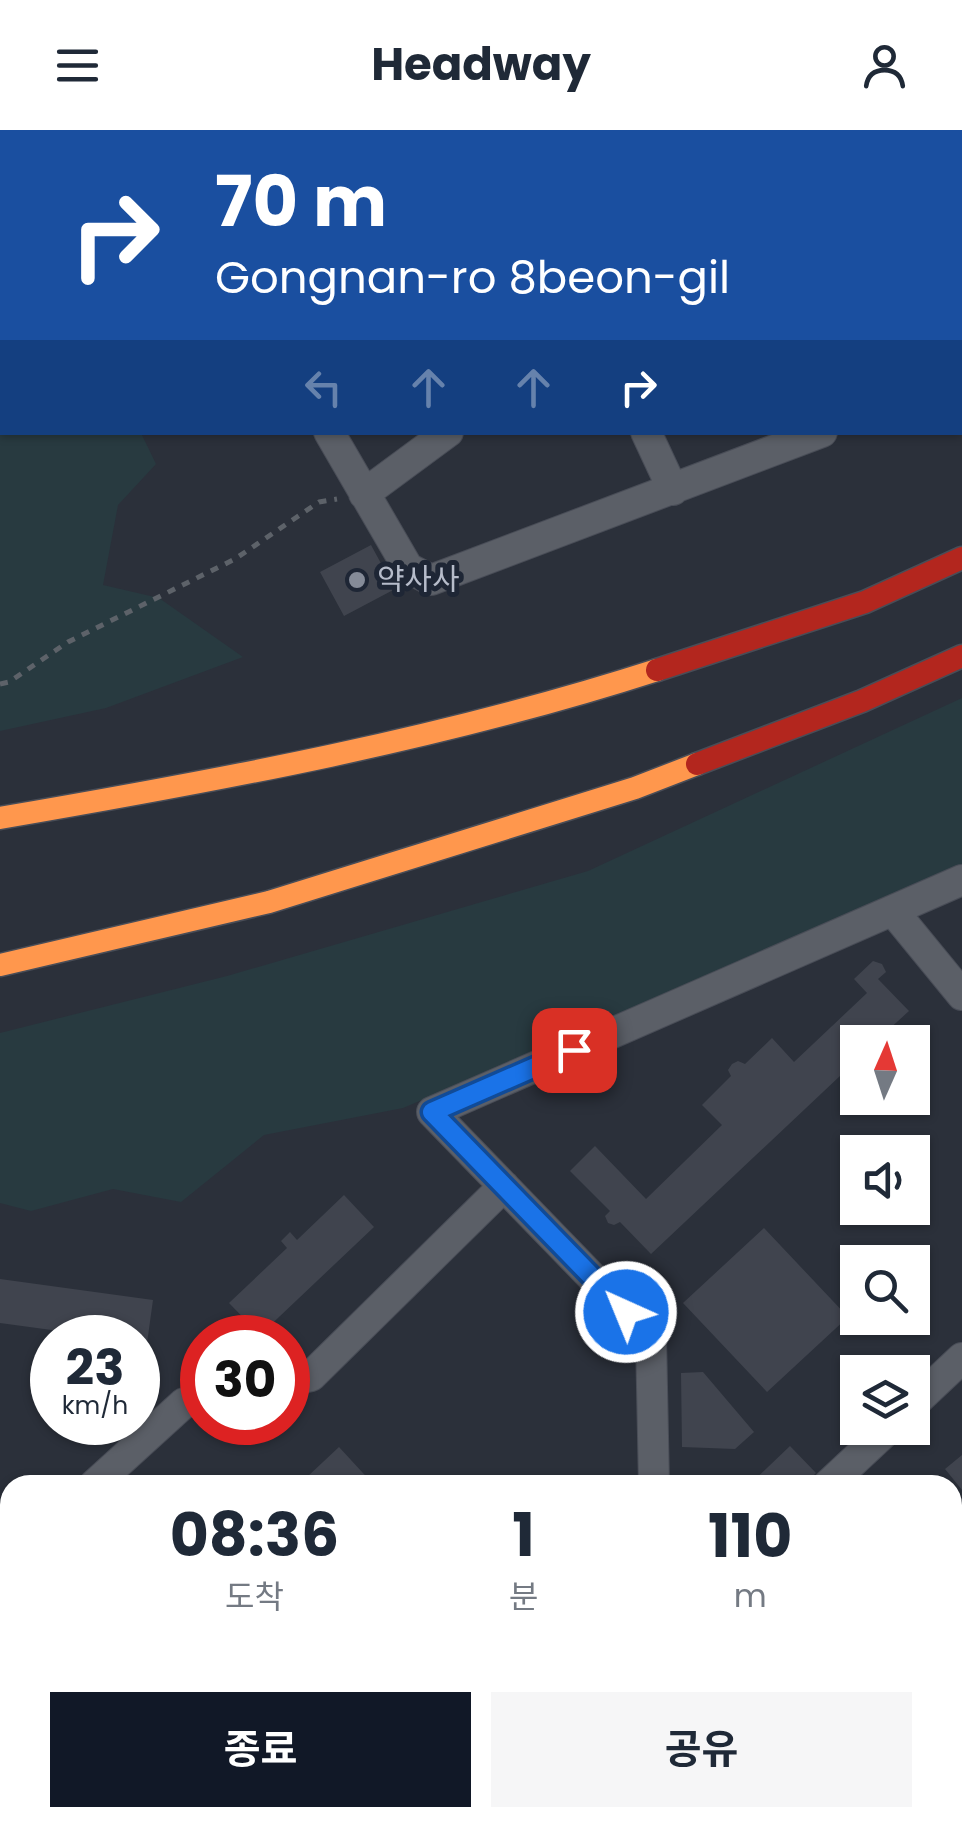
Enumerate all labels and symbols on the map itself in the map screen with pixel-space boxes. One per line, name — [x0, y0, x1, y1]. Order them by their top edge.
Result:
place label: 약사사 — [377, 558, 460, 601]
marker: 약사사 — [346, 569, 368, 591]
pin — [532, 1008, 617, 1093]
north arrow — [840, 1025, 930, 1115]
position arrow — [574, 1260, 678, 1364]
speed limit sign: 30 — [180, 1315, 310, 1445]

